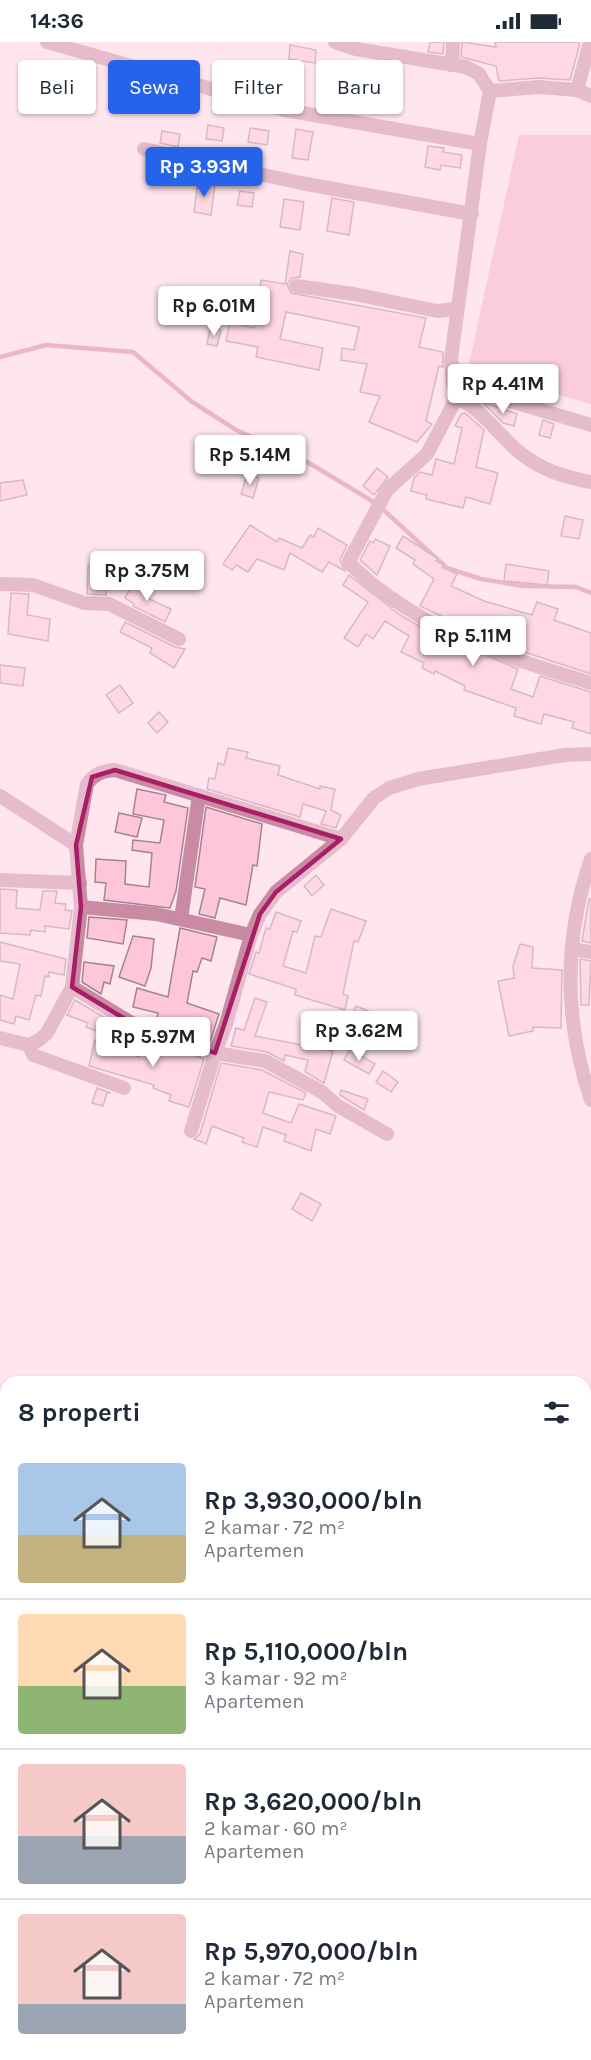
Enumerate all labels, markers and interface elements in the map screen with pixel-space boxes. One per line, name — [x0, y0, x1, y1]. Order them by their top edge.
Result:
text: 14:36 — [30, 8, 84, 34]
chip: Beli — [18, 60, 96, 114]
chip: Sewa — [108, 60, 200, 114]
chip: Filter — [212, 60, 304, 114]
chip: Baru — [316, 60, 403, 114]
pin: Rp 3.93M — [142, 147, 266, 198]
text: Rp 3.93M — [160, 155, 249, 178]
pin: Rp 6.01M — [152, 286, 276, 337]
text: Rp 6.01M — [172, 294, 256, 317]
pin: Rp 4.41M — [441, 364, 565, 415]
text: Rp 4.41M — [462, 372, 544, 395]
pin: Rp 5.14M — [188, 435, 312, 486]
text: Rp 5.14M — [209, 443, 291, 466]
pin: Rp 3.75M — [85, 551, 209, 602]
text: Rp 3.75M — [104, 559, 190, 582]
pin: Rp 5.11M — [411, 616, 535, 667]
text: Rp 5.11M — [434, 624, 512, 647]
pin: Rp 3.62M — [297, 1011, 421, 1062]
pin: Rp 5.97M — [91, 1017, 215, 1068]
text: Rp 3.62M — [315, 1019, 403, 1042]
text: Rp 5.97M — [110, 1025, 196, 1048]
icon: filters — [540, 1396, 573, 1429]
text: 8 properti — [18, 1397, 141, 1428]
text: Rp 3,930,000/bln — [204, 1485, 423, 1516]
icon: home — [66, 1487, 138, 1559]
text: 2 kamar · 72 m² — [204, 1516, 345, 1539]
text: Apartemen — [204, 1539, 304, 1562]
text: Rp 5,110,000/bln — [204, 1636, 408, 1667]
icon: home — [66, 1638, 138, 1710]
text: 3 kamar · 92 m² — [204, 1667, 348, 1690]
text: Apartemen — [204, 1690, 304, 1713]
text: Rp 3,620,000/bln — [204, 1786, 422, 1817]
icon: home — [66, 1788, 138, 1860]
text: 2 kamar · 60 m² — [204, 1817, 347, 1840]
text: Apartemen — [204, 1840, 304, 1863]
text: Rp 5,970,000/bln — [204, 1936, 418, 1967]
icon: home — [66, 1938, 138, 2010]
text: 2 kamar · 72 m² — [204, 1967, 345, 1990]
text: Apartemen — [204, 1990, 304, 2013]

